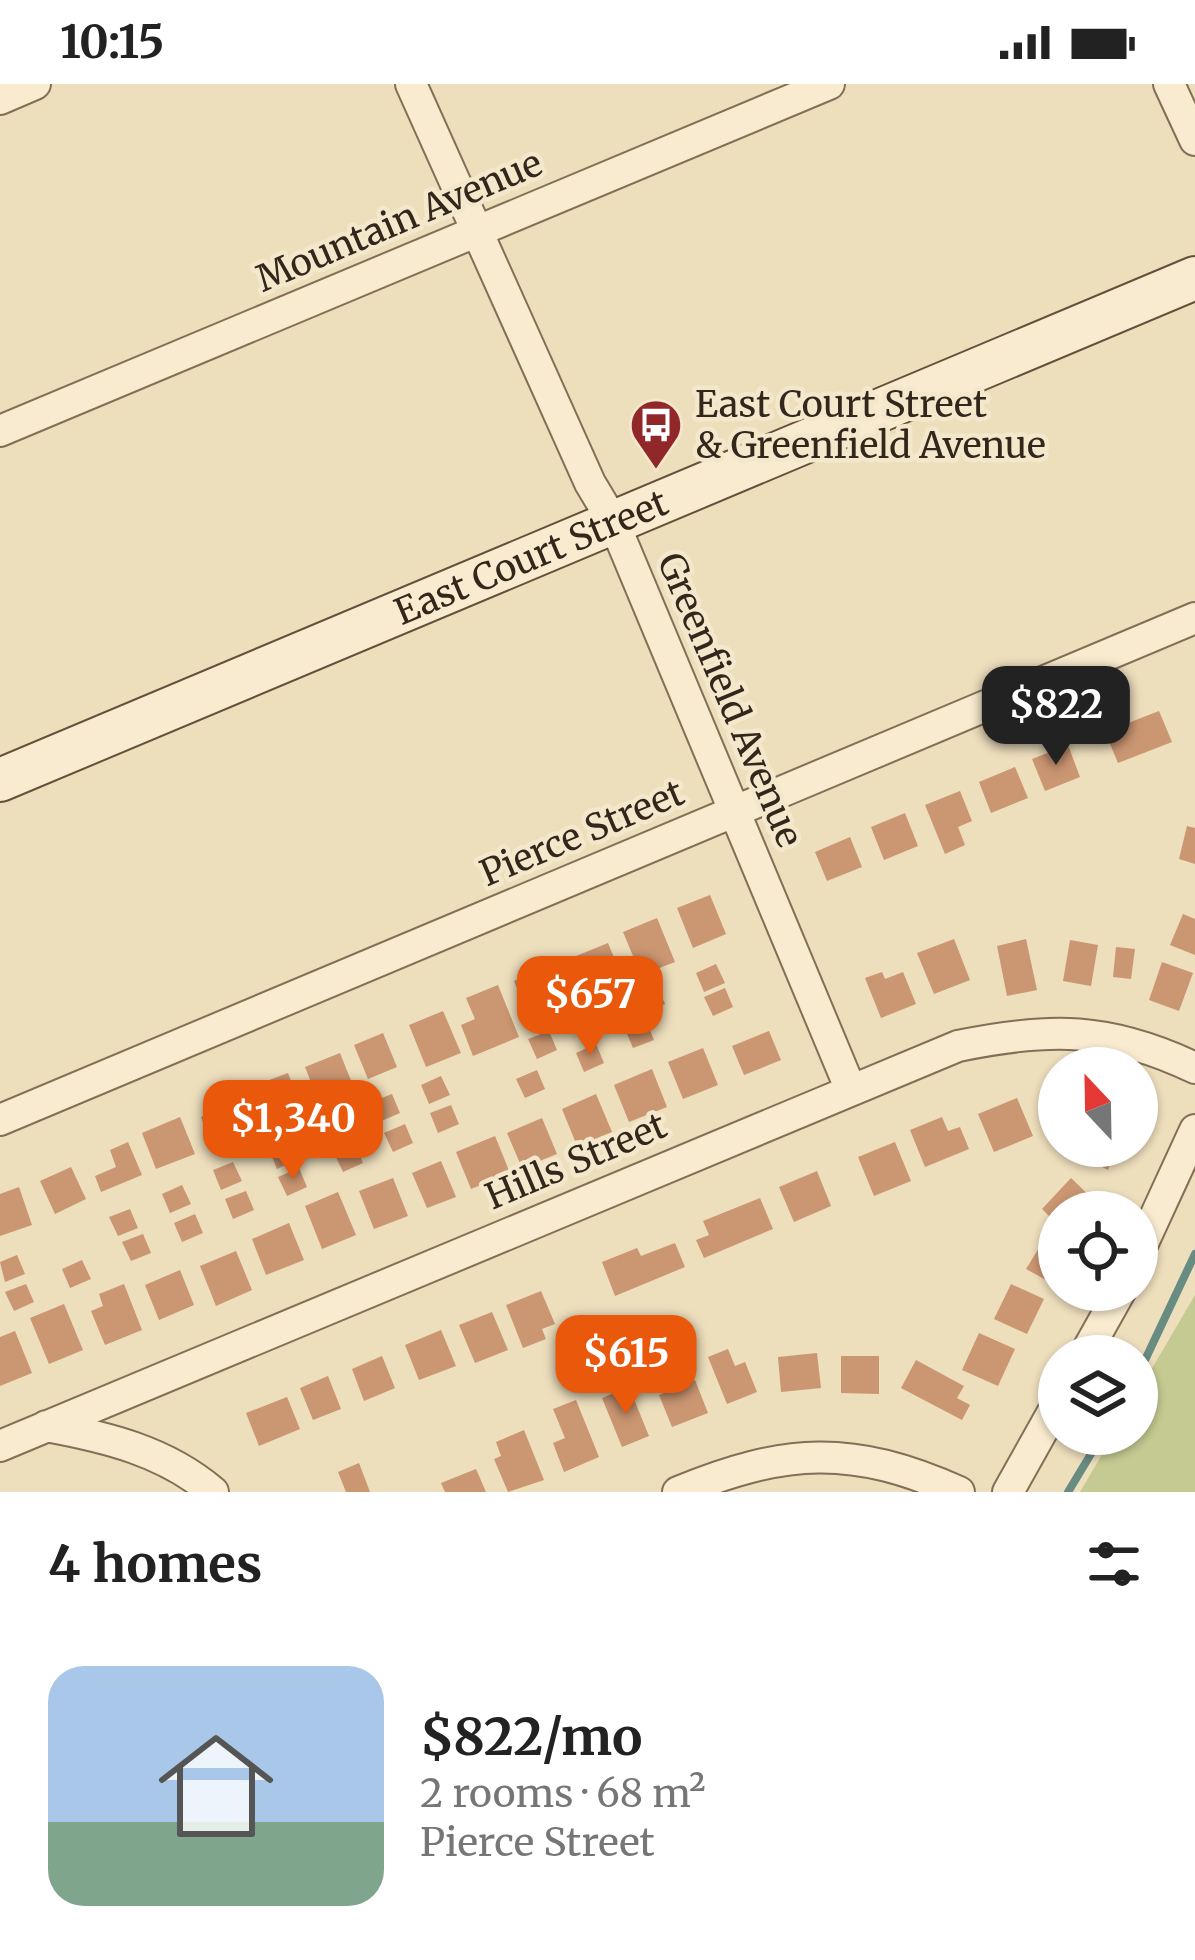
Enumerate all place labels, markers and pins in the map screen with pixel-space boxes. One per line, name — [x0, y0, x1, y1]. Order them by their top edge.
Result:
place label: East Court Street & Greenfield Avenue — [695, 382, 1046, 468]
bus stop icon: East Court Street & Greenfield Avenue — [628, 397, 684, 471]
pin: $822 — [985, 666, 1127, 768]
pin: $657 — [519, 956, 661, 1058]
pin: $1,340 — [195, 1080, 391, 1182]
pin: $615 — [555, 1315, 697, 1417]

